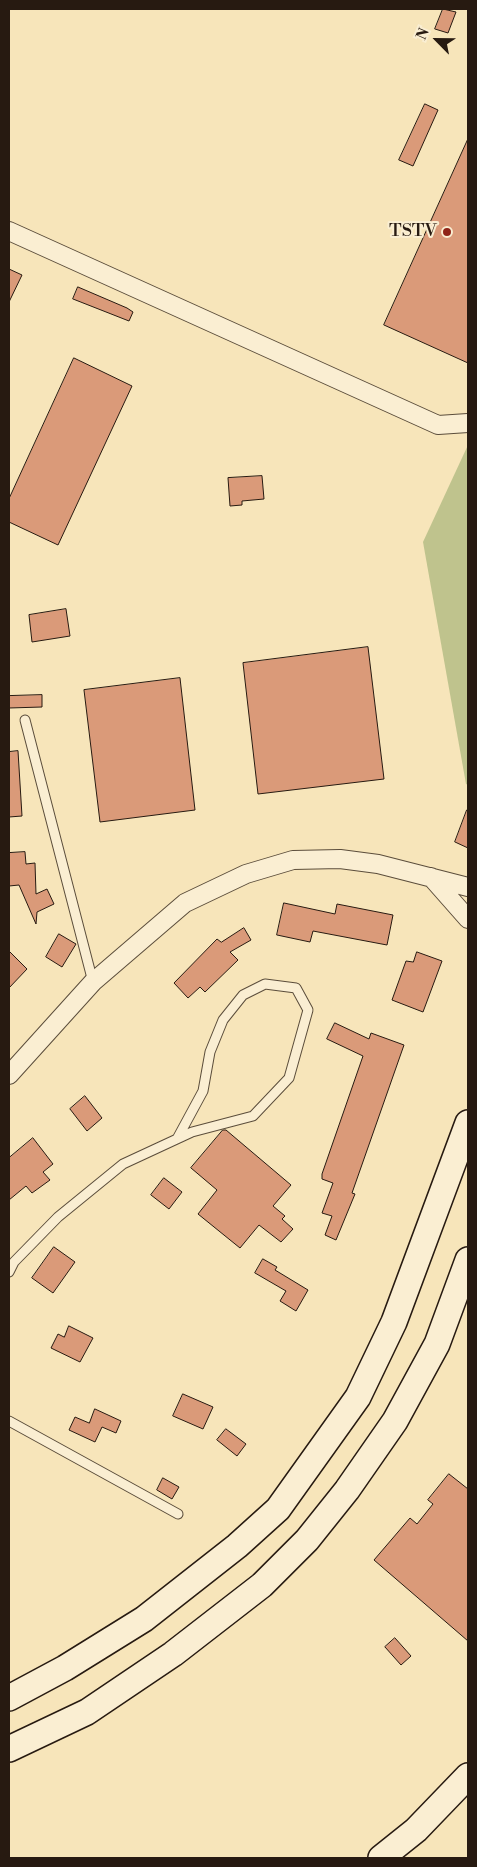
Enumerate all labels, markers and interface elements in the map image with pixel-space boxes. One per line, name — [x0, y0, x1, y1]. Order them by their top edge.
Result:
north arrow — [412, 15, 462, 65]
text: N — [413, 26, 434, 43]
place label: TSTV — [389, 221, 437, 243]
marker: TSTV — [441, 226, 453, 238]

